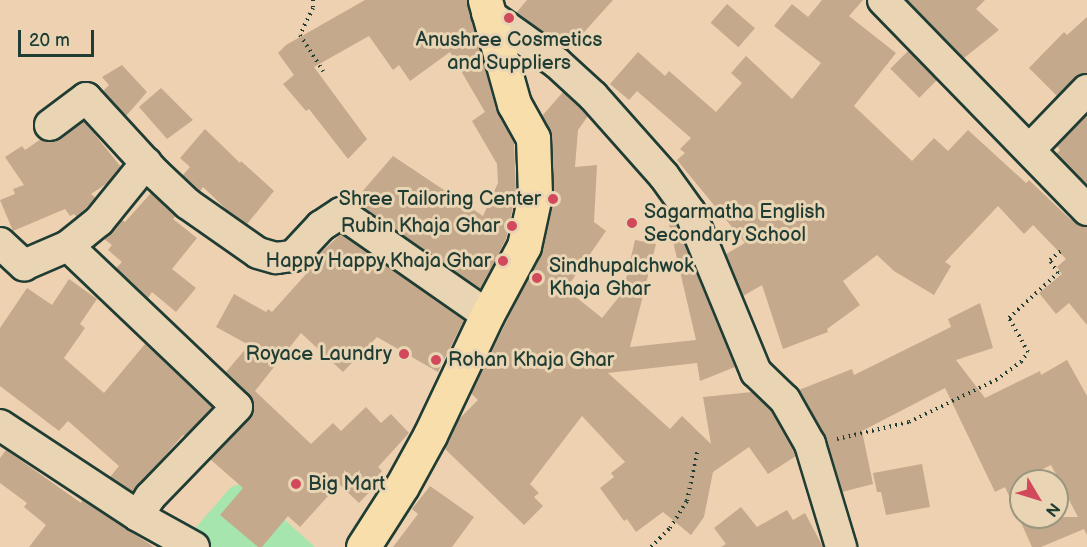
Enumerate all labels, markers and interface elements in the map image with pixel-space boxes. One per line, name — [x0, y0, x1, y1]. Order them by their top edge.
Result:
marker: Anushree Cosmetics and Suppliers — [502, 11, 516, 25]
scale bar — [21, 18, 98, 56]
place label: Anushree Cosmetics and Suppliers — [416, 28, 602, 75]
text: 20 m — [29, 30, 70, 51]
place label: Shree Tailoring Center — [338, 187, 541, 211]
marker: Shree Tailoring Center — [546, 192, 560, 206]
place label: Sagarmatha English Secondary School — [644, 200, 825, 247]
place label: Rubin Khaja Ghar — [341, 214, 500, 238]
marker: Sagarmatha English Secondary School — [625, 216, 639, 230]
marker: Rubin Khaja Ghar — [505, 219, 519, 233]
place label: Happy Happy Khaja Ghar — [263, 249, 491, 273]
marker: Happy Happy Khaja Ghar — [496, 254, 510, 268]
place label: Sindhupalchwok Khaja Ghar — [549, 254, 694, 301]
marker: Sindhupalchwok Khaja Ghar — [530, 271, 544, 285]
place label: Royace Laundry — [246, 342, 392, 366]
marker: Royace Laundry — [397, 347, 411, 361]
place label: Rohan Khaja Ghar — [448, 348, 614, 372]
marker: Rohan Khaja Ghar — [429, 353, 443, 367]
north arrow — [1009, 469, 1069, 529]
place label: Big Mart — [308, 472, 385, 496]
marker: Big Mart — [289, 477, 303, 491]
text: N — [1041, 499, 1063, 520]

